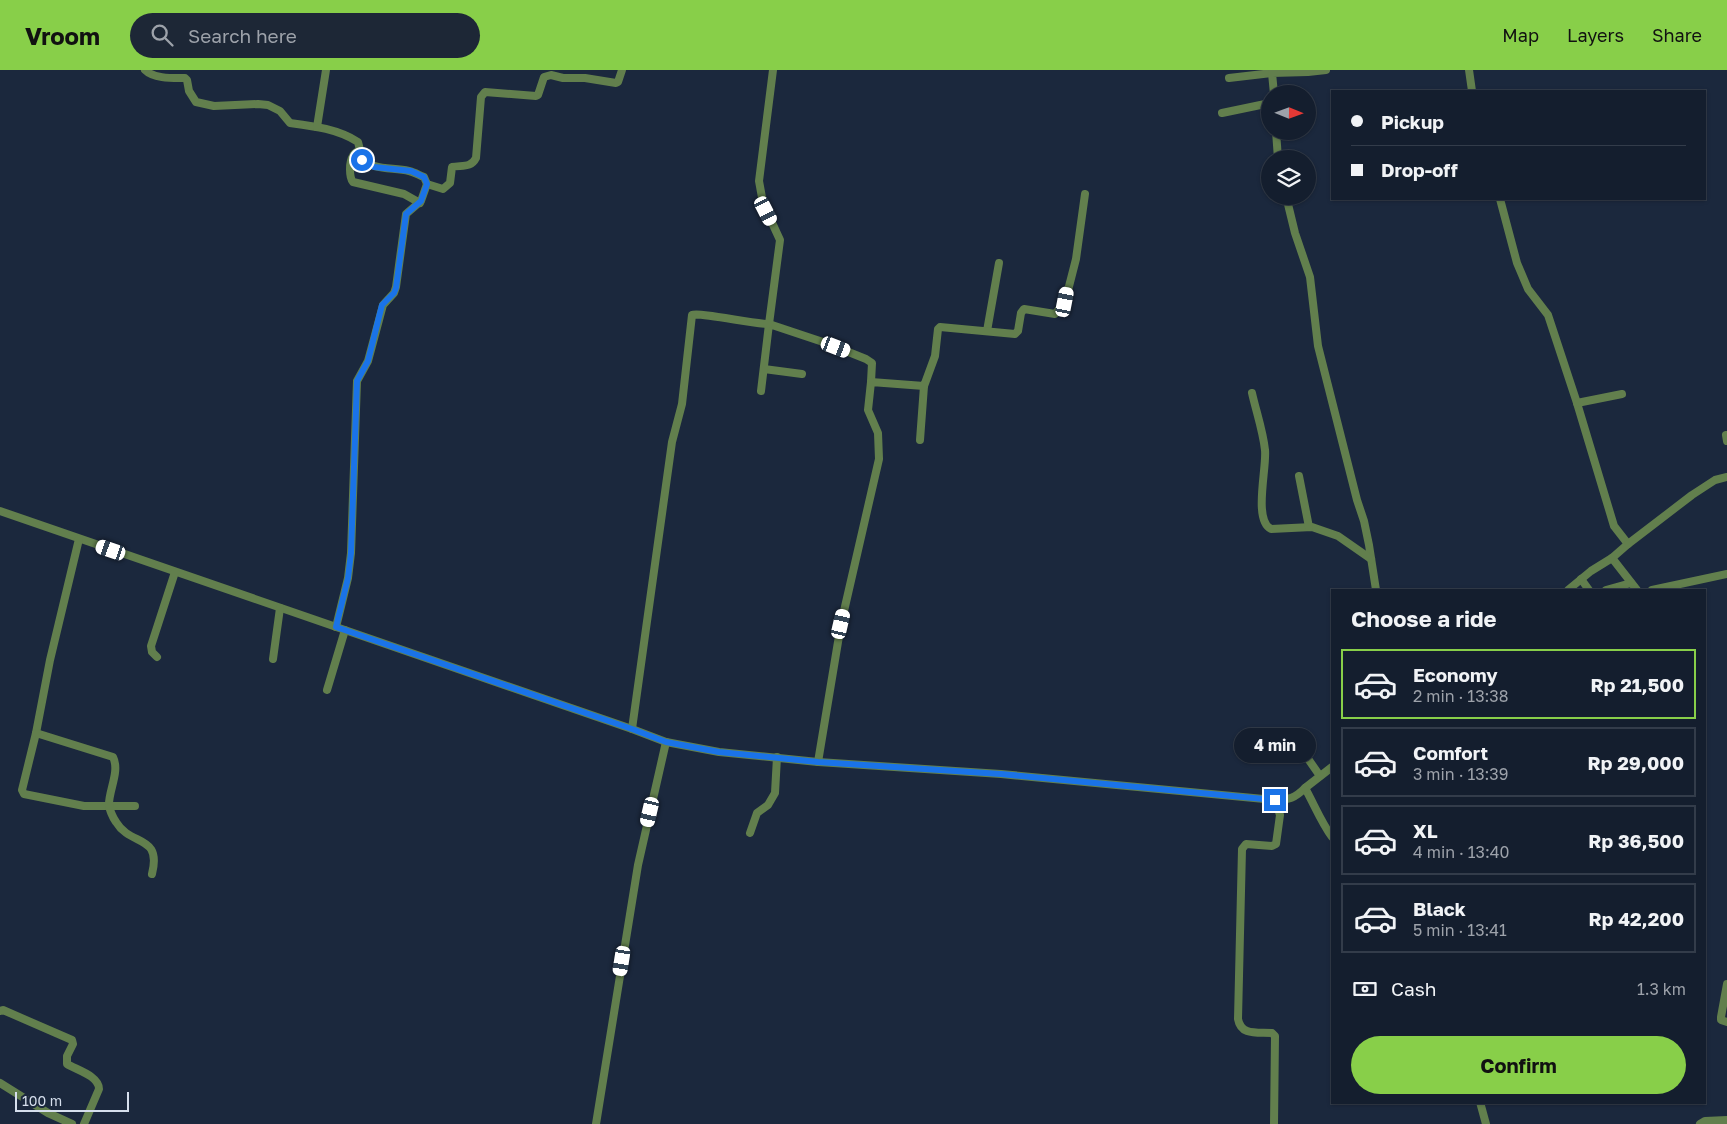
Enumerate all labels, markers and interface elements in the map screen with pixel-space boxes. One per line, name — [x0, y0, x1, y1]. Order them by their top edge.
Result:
search box — [130, 13, 480, 58]
text: Vroom — [25, 21, 100, 50]
icon: search — [148, 21, 176, 49]
text: Search here — [188, 24, 297, 47]
text: Map — [1502, 24, 1539, 46]
text: Layers — [1567, 24, 1624, 46]
text: Share — [1652, 24, 1702, 46]
north arrow — [1261, 85, 1316, 140]
map controls — [1261, 85, 1316, 205]
text: Pickup — [1381, 110, 1444, 133]
route start — [351, 149, 373, 171]
button: layers — [1261, 150, 1316, 205]
text: Drop-off — [1381, 158, 1458, 181]
car — [752, 194, 779, 228]
car — [1054, 286, 1075, 318]
car — [819, 335, 852, 359]
car — [94, 538, 127, 562]
text: Choose a ride — [1351, 605, 1497, 632]
car — [830, 608, 851, 640]
icon: car — [1353, 662, 1398, 707]
text: Economy — [1413, 663, 1498, 686]
text: Rp 21,500 — [1591, 673, 1684, 696]
text: 2 min · 13:38 — [1413, 686, 1508, 706]
callout: 4 min — [1234, 728, 1316, 762]
text: 4 min — [1254, 735, 1296, 755]
icon: car — [1353, 740, 1398, 785]
text: Comfort — [1413, 741, 1488, 764]
text: Rp 29,000 — [1588, 751, 1684, 774]
text: 3 min · 13:39 — [1413, 764, 1508, 784]
route end — [1264, 789, 1286, 811]
car — [639, 796, 660, 828]
icon: car — [1353, 818, 1398, 863]
text: XL — [1413, 819, 1438, 842]
text: Rp 36,500 — [1588, 829, 1684, 852]
text: 4 min · 13:40 — [1413, 842, 1509, 862]
icon: car — [1353, 896, 1398, 941]
text: Black — [1413, 897, 1466, 920]
text: Rp 42,200 — [1589, 907, 1684, 930]
text: 5 min · 13:41 — [1413, 920, 1507, 940]
car — [612, 945, 631, 977]
icon: cash — [1351, 975, 1379, 1003]
text: Cash — [1391, 977, 1436, 1000]
text: 1.3 km — [1637, 979, 1686, 999]
button: Confirm — [1351, 1036, 1686, 1094]
scale bar — [15, 1089, 129, 1112]
text: 100 m — [22, 1092, 62, 1109]

